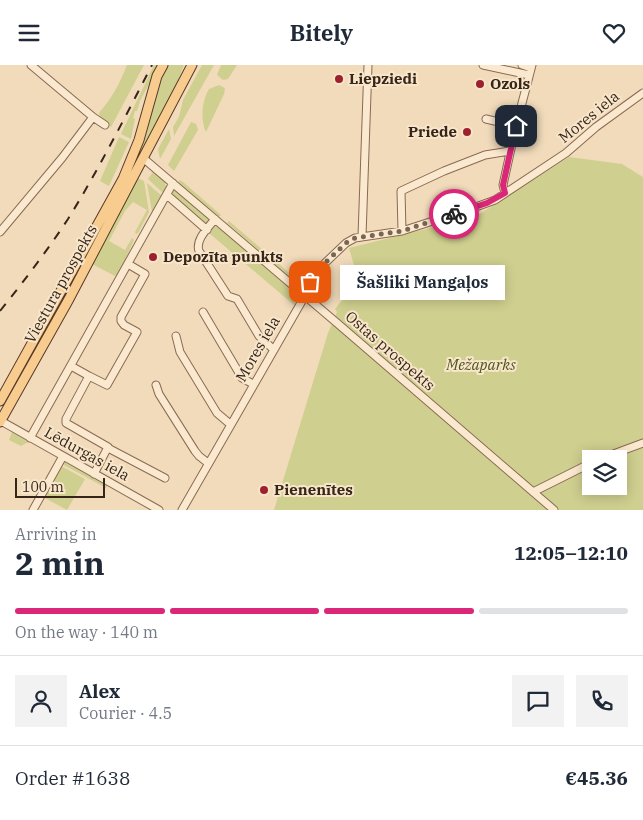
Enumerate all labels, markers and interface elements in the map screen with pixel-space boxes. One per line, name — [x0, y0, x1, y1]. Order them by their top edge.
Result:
text: Bitely — [290, 18, 353, 47]
icon: menu — [15, 19, 43, 47]
icon: heart — [600, 19, 628, 47]
place label: Liepziedi — [349, 69, 417, 88]
marker: Liepziedi — [333, 73, 345, 85]
place label: Ozols — [490, 74, 530, 93]
marker: Ozols — [474, 78, 486, 90]
street label: Mores iela — [555, 86, 623, 147]
pin — [495, 105, 537, 147]
icon: home — [502, 112, 530, 140]
place label: Priede — [408, 122, 457, 141]
marker: Priede — [461, 126, 473, 138]
courier — [429, 189, 479, 239]
icon: bike — [440, 200, 468, 228]
street label: Viestura prospekts — [20, 221, 101, 346]
place label: Depozīta punkts — [163, 247, 283, 266]
marker: Depozīta punkts — [147, 251, 159, 263]
pin — [289, 261, 331, 303]
callout: Šašliki Mangaļos — [340, 265, 505, 299]
icon: bag — [296, 268, 324, 296]
text: Šašliki Mangaļos — [357, 272, 488, 292]
street label: Ostas prospekts — [342, 307, 439, 395]
street label: Mores iela — [231, 313, 284, 385]
park label: Mežaparks — [445, 355, 516, 374]
street label: Lēdurgas iela — [41, 422, 133, 485]
map controls — [582, 450, 627, 495]
button: layers — [582, 450, 627, 495]
scale bar — [15, 475, 105, 498]
text: 100 m — [22, 478, 64, 496]
place label: Pienenītes — [274, 480, 353, 499]
marker: Pienenītes — [258, 484, 270, 496]
text: Arriving in — [15, 524, 97, 544]
text: 12:05–12:10 — [514, 541, 628, 565]
text: 2 min — [15, 542, 105, 584]
text: On the way · 140 m — [15, 622, 158, 642]
button: person — [15, 675, 67, 727]
button: chat — [512, 675, 564, 727]
button: phone — [576, 675, 628, 727]
text: Alex — [79, 679, 120, 703]
text: Courier · 4.5 — [79, 703, 172, 723]
text: Order #1638 — [15, 766, 130, 790]
text: €45.36 — [565, 766, 628, 790]

